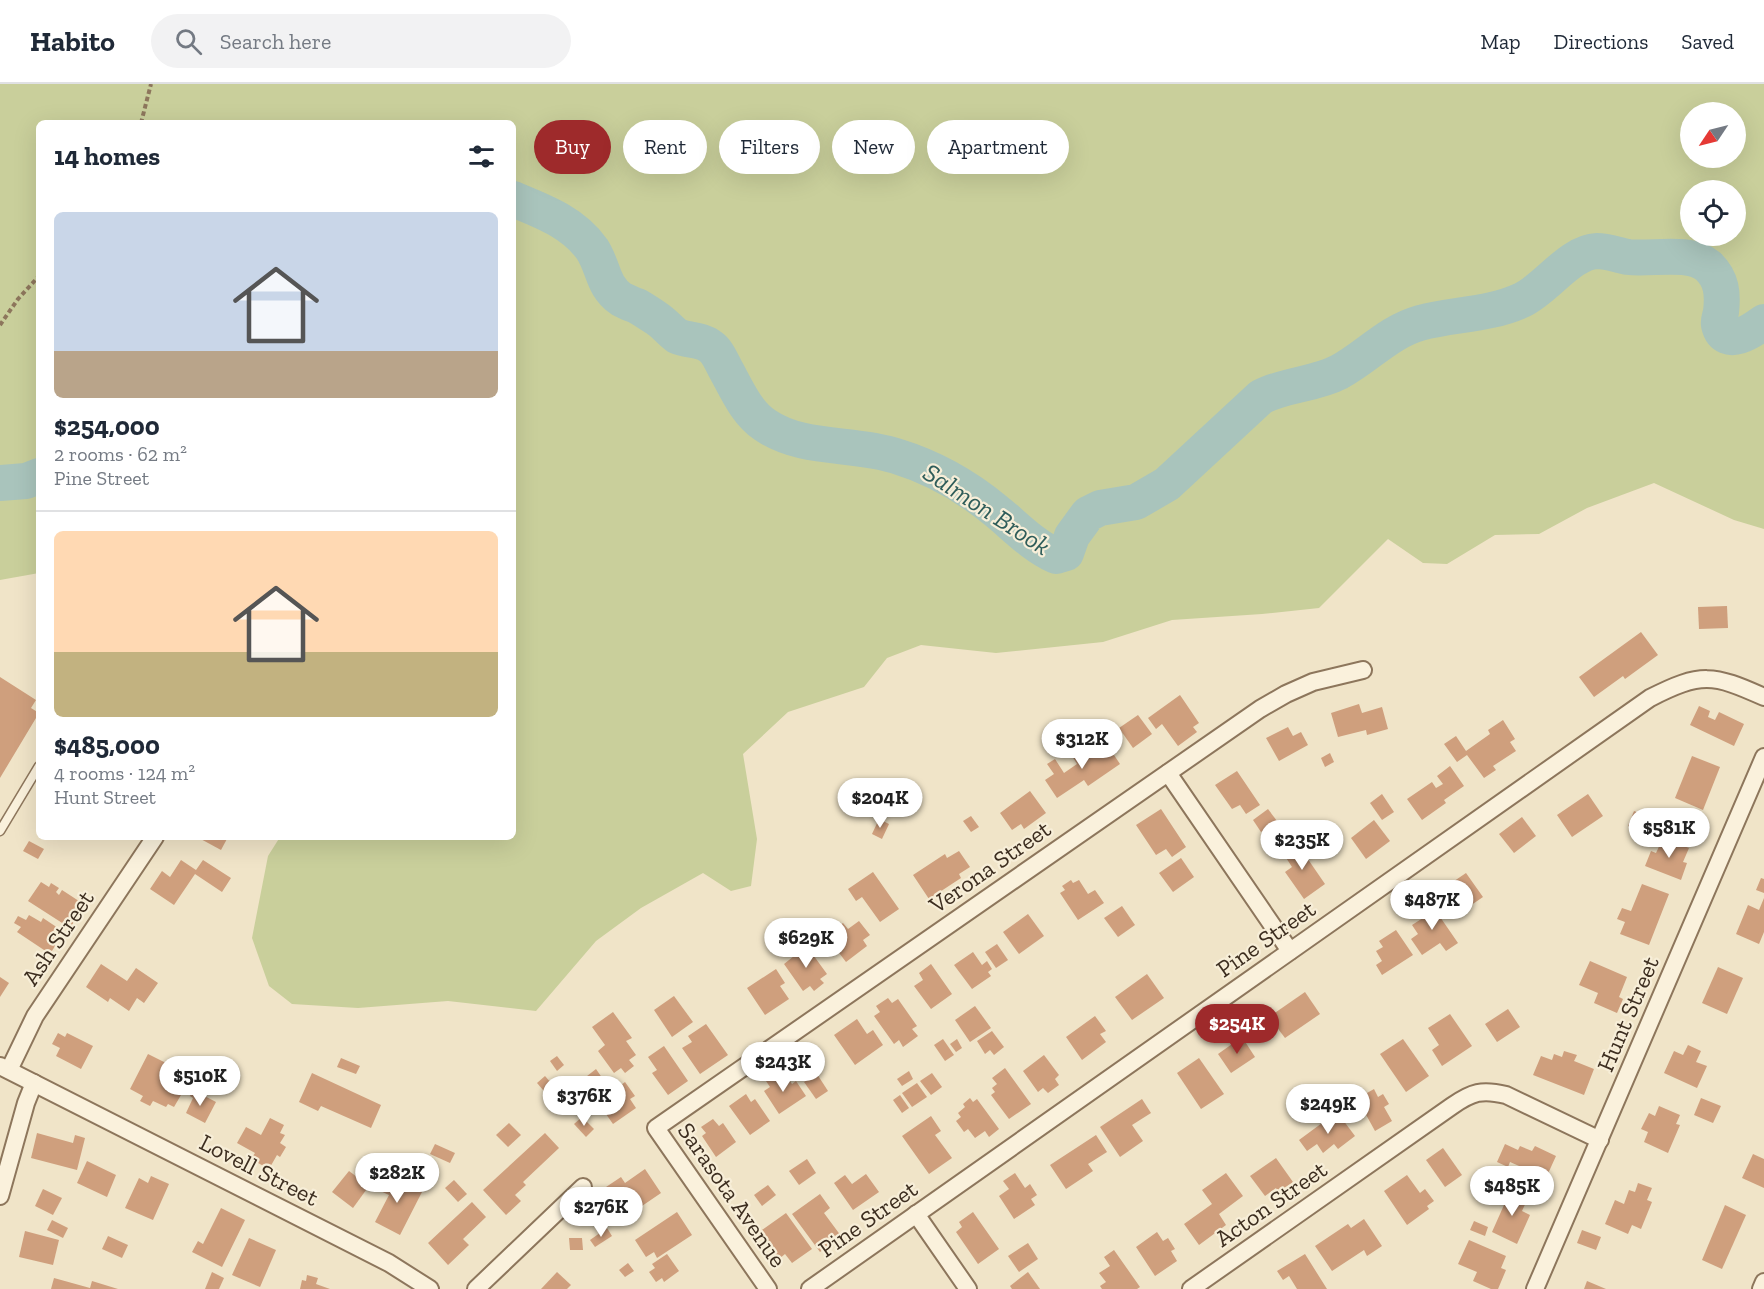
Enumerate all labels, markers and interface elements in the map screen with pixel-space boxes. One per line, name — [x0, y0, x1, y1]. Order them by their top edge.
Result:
search box — [151, 14, 571, 68]
text: Habito — [30, 25, 115, 58]
icon: search — [172, 25, 205, 58]
text: Search here — [220, 28, 331, 55]
text: Map — [1481, 29, 1521, 54]
text: Directions — [1554, 29, 1648, 54]
text: Saved — [1681, 29, 1734, 54]
north arrow — [1680, 102, 1746, 168]
map controls — [1680, 102, 1746, 246]
chip: Buy — [534, 120, 611, 174]
chip: Rent — [623, 120, 707, 174]
chip: Filters — [719, 120, 820, 174]
chip: New — [832, 120, 915, 174]
chip: Apartment — [927, 120, 1069, 174]
text: 14 homes — [54, 140, 160, 172]
icon: filters — [465, 140, 498, 173]
button: locate — [1680, 180, 1746, 246]
icon: home — [222, 251, 330, 359]
text: $254,000 — [54, 410, 160, 442]
text: 2 rooms · 62 m² — [54, 442, 187, 466]
water label: Salmon Brook — [917, 456, 1057, 562]
text: Pine Street — [54, 466, 149, 490]
icon: home — [222, 570, 330, 678]
pin: $312K — [1040, 719, 1124, 770]
text: $312K — [1056, 726, 1108, 750]
text: $485,000 — [54, 729, 160, 761]
text: 4 rooms · 124 m² — [54, 761, 195, 785]
pin: $204K — [838, 778, 922, 829]
text: Hunt Street — [54, 785, 156, 809]
text: $204K — [852, 785, 908, 809]
pin: $581K — [1627, 808, 1711, 859]
street label: Verona Street — [923, 814, 1056, 920]
text: $581K — [1643, 815, 1695, 839]
pin: $235K — [1260, 820, 1344, 871]
text: $235K — [1274, 827, 1330, 851]
pin: $487K — [1390, 880, 1474, 931]
street label: Ash Street — [15, 885, 100, 991]
text: $487K — [1404, 887, 1460, 911]
street label: Pine Street — [1211, 894, 1321, 983]
pin: $629K — [764, 918, 848, 969]
text: $629K — [778, 925, 834, 949]
street label: Hunt Street — [1590, 952, 1665, 1076]
pin: $254K — [1195, 1004, 1279, 1055]
text: $254K — [1209, 1011, 1265, 1035]
pin: $243K — [741, 1042, 825, 1093]
text: $243K — [755, 1049, 811, 1073]
pin: $510K — [158, 1056, 242, 1107]
text: $510K — [173, 1063, 227, 1087]
pin: $376K — [542, 1076, 626, 1127]
text: $376K — [557, 1083, 611, 1107]
pin: $249K — [1286, 1084, 1370, 1135]
text: $249K — [1300, 1091, 1356, 1115]
street label: Sarasota Avenue — [672, 1117, 793, 1273]
street label: Lovell Street — [195, 1127, 324, 1212]
pin: $282K — [355, 1153, 439, 1204]
street label: Acton Street — [1209, 1154, 1332, 1253]
text: $282K — [369, 1160, 425, 1184]
pin: $485K — [1470, 1166, 1554, 1217]
text: $485K — [1484, 1173, 1540, 1197]
street label: Pine Street — [813, 1174, 923, 1263]
pin: $276K — [559, 1187, 643, 1238]
text: $276K — [574, 1194, 628, 1218]

